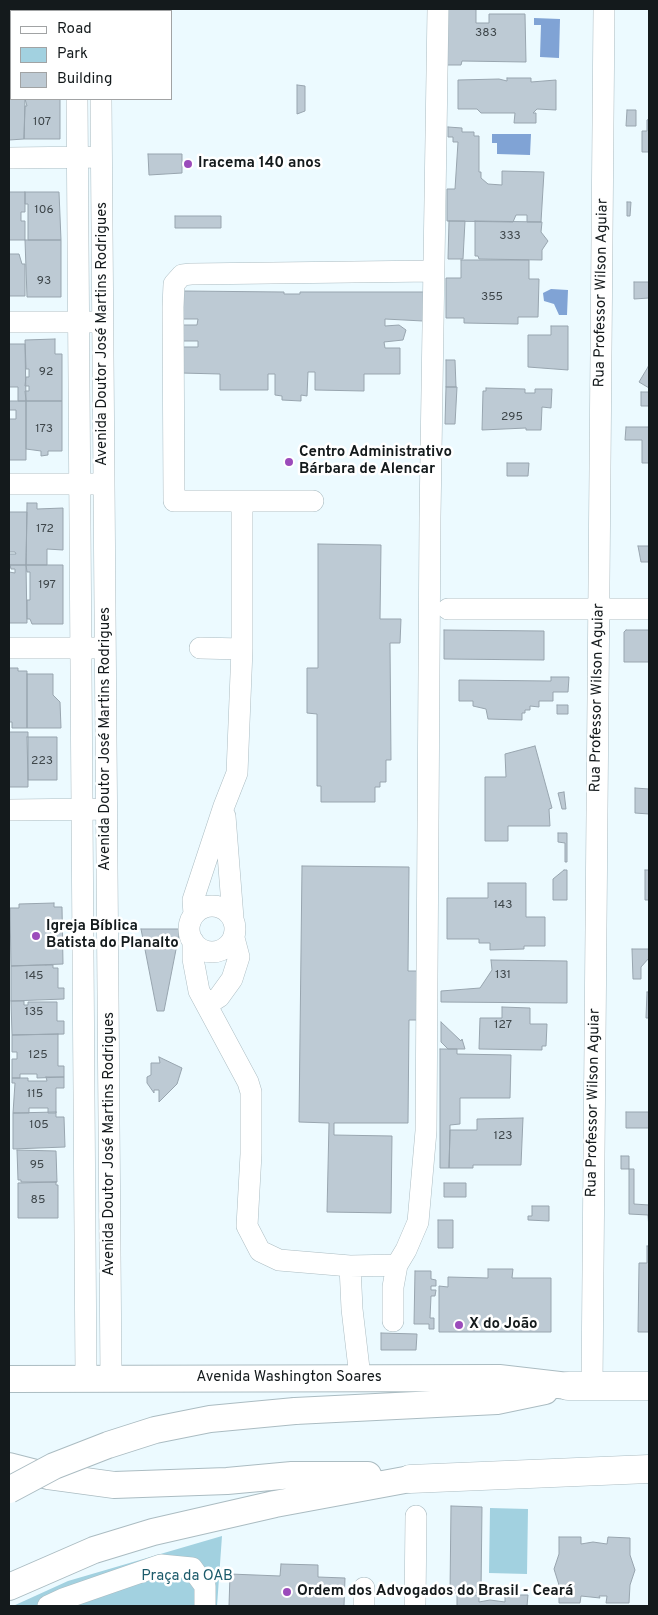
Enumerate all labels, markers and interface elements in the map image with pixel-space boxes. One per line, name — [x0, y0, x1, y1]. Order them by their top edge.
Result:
legend — [10, 10, 172, 100]
text: Road — [57, 20, 92, 39]
house number: 383 — [475, 27, 497, 41]
text: Park — [57, 45, 88, 64]
text: Building — [57, 70, 112, 89]
house number: 107 — [33, 116, 51, 130]
place label: Iracema 140 anos — [198, 155, 321, 173]
marker: Iracema 140 anos — [182, 158, 194, 170]
street label: Rua Professor Wilson Aguiar — [591, 198, 613, 388]
street label: Avenida Doutor José Martins Rodrigues — [94, 202, 112, 466]
house number: 106 — [34, 204, 54, 218]
house number: 333 — [499, 230, 521, 244]
house number: 93 — [37, 275, 51, 289]
house number: 355 — [481, 291, 503, 305]
house number: 92 — [39, 366, 53, 380]
house number: 295 — [501, 411, 523, 425]
house number: 173 — [35, 423, 53, 437]
place label: Centro Administrativo Bárbara de Alencar — [299, 444, 452, 479]
marker: Centro Administrativo Bárbara de Alencar — [283, 456, 295, 468]
house number: 172 — [36, 523, 54, 537]
house number: 197 — [38, 579, 56, 593]
street label: Rua Professor Wilson Aguiar — [587, 603, 609, 793]
street label: Avenida Doutor José Martins Rodrigues — [97, 607, 115, 871]
house number: 223 — [31, 755, 53, 769]
house number: 143 — [494, 899, 512, 913]
place label: Igreja Bíblica Batista do Planalto — [46, 918, 179, 953]
marker: Igreja Bíblica Batista do Planalto — [30, 930, 42, 942]
house number: 131 — [495, 969, 511, 983]
house number: 145 — [24, 970, 44, 984]
house number: 135 — [24, 1006, 44, 1020]
street label: Rua Professor Wilson Aguiar — [583, 1008, 605, 1198]
street label: Avenida Doutor José Martins Rodrigues — [101, 1012, 119, 1276]
house number: 127 — [494, 1019, 512, 1033]
house number: 125 — [28, 1049, 48, 1063]
house number: 115 — [27, 1088, 43, 1102]
house number: 105 — [29, 1119, 49, 1133]
house number: 123 — [493, 1130, 513, 1144]
house number: 95 — [30, 1159, 44, 1173]
house number: 85 — [31, 1194, 45, 1208]
place label: X do João — [469, 1316, 538, 1334]
marker: X do João — [453, 1319, 465, 1331]
street label: Avenida Washington Soares — [196, 1369, 382, 1387]
park label: Praça da OAB — [141, 1568, 233, 1586]
place label: Ordem dos Advogados do Brasil - Ceará — [297, 1583, 573, 1601]
marker: Ordem dos Advogados do Brasil - Ceará — [281, 1586, 293, 1598]

